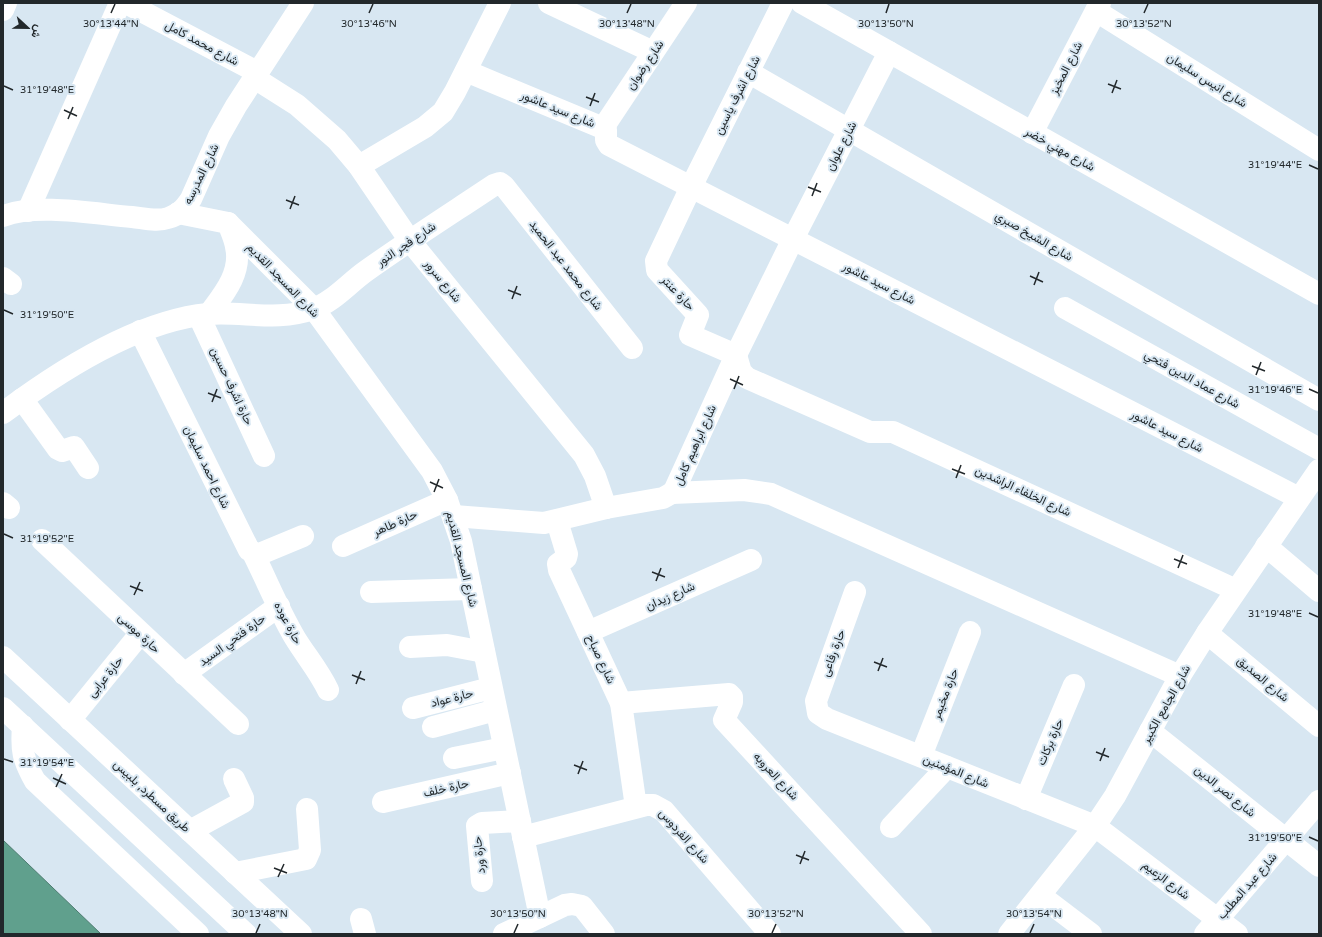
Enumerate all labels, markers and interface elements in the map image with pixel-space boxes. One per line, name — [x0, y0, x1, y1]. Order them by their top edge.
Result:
north arrow — [8, 8, 48, 48]
text: 30°13'44"N — [83, 18, 139, 30]
street label: شارع محمد كامل — [162, 18, 241, 70]
text: 30°13'46"N — [341, 18, 397, 30]
text: 30°13'48"N — [599, 18, 655, 30]
text: 30°13'50"N — [858, 18, 914, 30]
text: 30°13'52"N — [1116, 18, 1172, 30]
text: ش — [28, 23, 45, 40]
street label: شارع رضوان — [623, 38, 668, 94]
street label: شارع المخبز — [1046, 39, 1087, 99]
street label: شارع انيس سليمان — [1163, 50, 1250, 112]
street label: شارع اشرف ياسين — [711, 53, 765, 138]
text: 31°19'48"E — [20, 84, 74, 96]
street label: شارع سيد عاشور — [517, 87, 597, 132]
street label: شارع علوان — [823, 119, 861, 174]
street label: شارع مهني خضر — [1020, 124, 1097, 177]
street label: شارع المدرسه — [180, 141, 223, 207]
text: 31°19'44"E — [1248, 159, 1302, 171]
street label: شارع الشيخ صبري — [991, 208, 1075, 266]
street label: شارع محمد عبد الحميد — [525, 217, 605, 314]
street label: شارع فجر النور — [373, 219, 439, 271]
street label: شارع المسجد القديم — [242, 240, 322, 322]
street label: شارع سرور — [419, 256, 464, 306]
street label: شارع سيد عاشور — [839, 258, 917, 309]
street label: حارة عنتر — [657, 272, 698, 314]
text: 31°19'50"E — [20, 309, 74, 321]
street label: حارة اشرف حسين — [207, 345, 256, 428]
street label: شارع عماد الدين فتحي — [1140, 347, 1242, 414]
text: 31°19'46"E — [1248, 384, 1302, 396]
street label: شارع ابراهيم كامل — [671, 403, 721, 488]
street label: شارع سيد عاشور — [1127, 406, 1205, 457]
street label: شارع احمد سليمان — [179, 423, 233, 511]
street label: شارع الخلفاء الراشدين — [972, 463, 1073, 521]
street label: حارة طاهر — [370, 507, 420, 540]
street label: شارع المسجد القديم — [441, 510, 481, 609]
text: 31°19'52"E — [20, 533, 74, 545]
street label: شارع زيدان — [643, 579, 698, 615]
street label: حارة عوده — [270, 599, 305, 647]
text: 31°19'48"E — [1248, 608, 1302, 620]
street label: حارة موسى — [115, 610, 163, 657]
street label: حارة فتحي السيد — [196, 611, 270, 671]
street label: حارة رفاعى — [818, 628, 849, 679]
street label: شارع صباح — [582, 632, 618, 687]
street label: شارع الصديق — [1233, 653, 1292, 706]
street label: حارة عرابى — [84, 654, 126, 701]
street label: شارع الجامع الكبير — [1138, 662, 1195, 747]
street label: حارة مخيمر — [929, 667, 962, 723]
street label: حارة عواد — [429, 686, 475, 711]
street label: حارة بركات — [1034, 717, 1067, 768]
street label: شارع العروبه — [749, 749, 802, 804]
street label: شارع المؤمنين — [920, 751, 991, 792]
text: 31°19'54"E — [20, 757, 74, 769]
street label: طريق مسطرد, بلبيس — [110, 757, 193, 836]
street label: شارع نصر الدين — [1191, 762, 1258, 821]
street label: حارة خلف — [422, 776, 470, 801]
street label: شارع الفردوس — [654, 806, 712, 867]
text: 31°19'50"E — [1248, 832, 1302, 844]
street label: حارة ورد — [470, 836, 489, 874]
street label: شارع عبد المطلب — [1214, 850, 1281, 923]
street label: شارع الزعيم — [1138, 858, 1192, 904]
text: 30°13'48"N — [232, 908, 288, 920]
text: 30°13'50"N — [490, 908, 546, 920]
text: 30°13'52"N — [748, 908, 804, 920]
text: 30°13'54"N — [1006, 908, 1062, 920]

